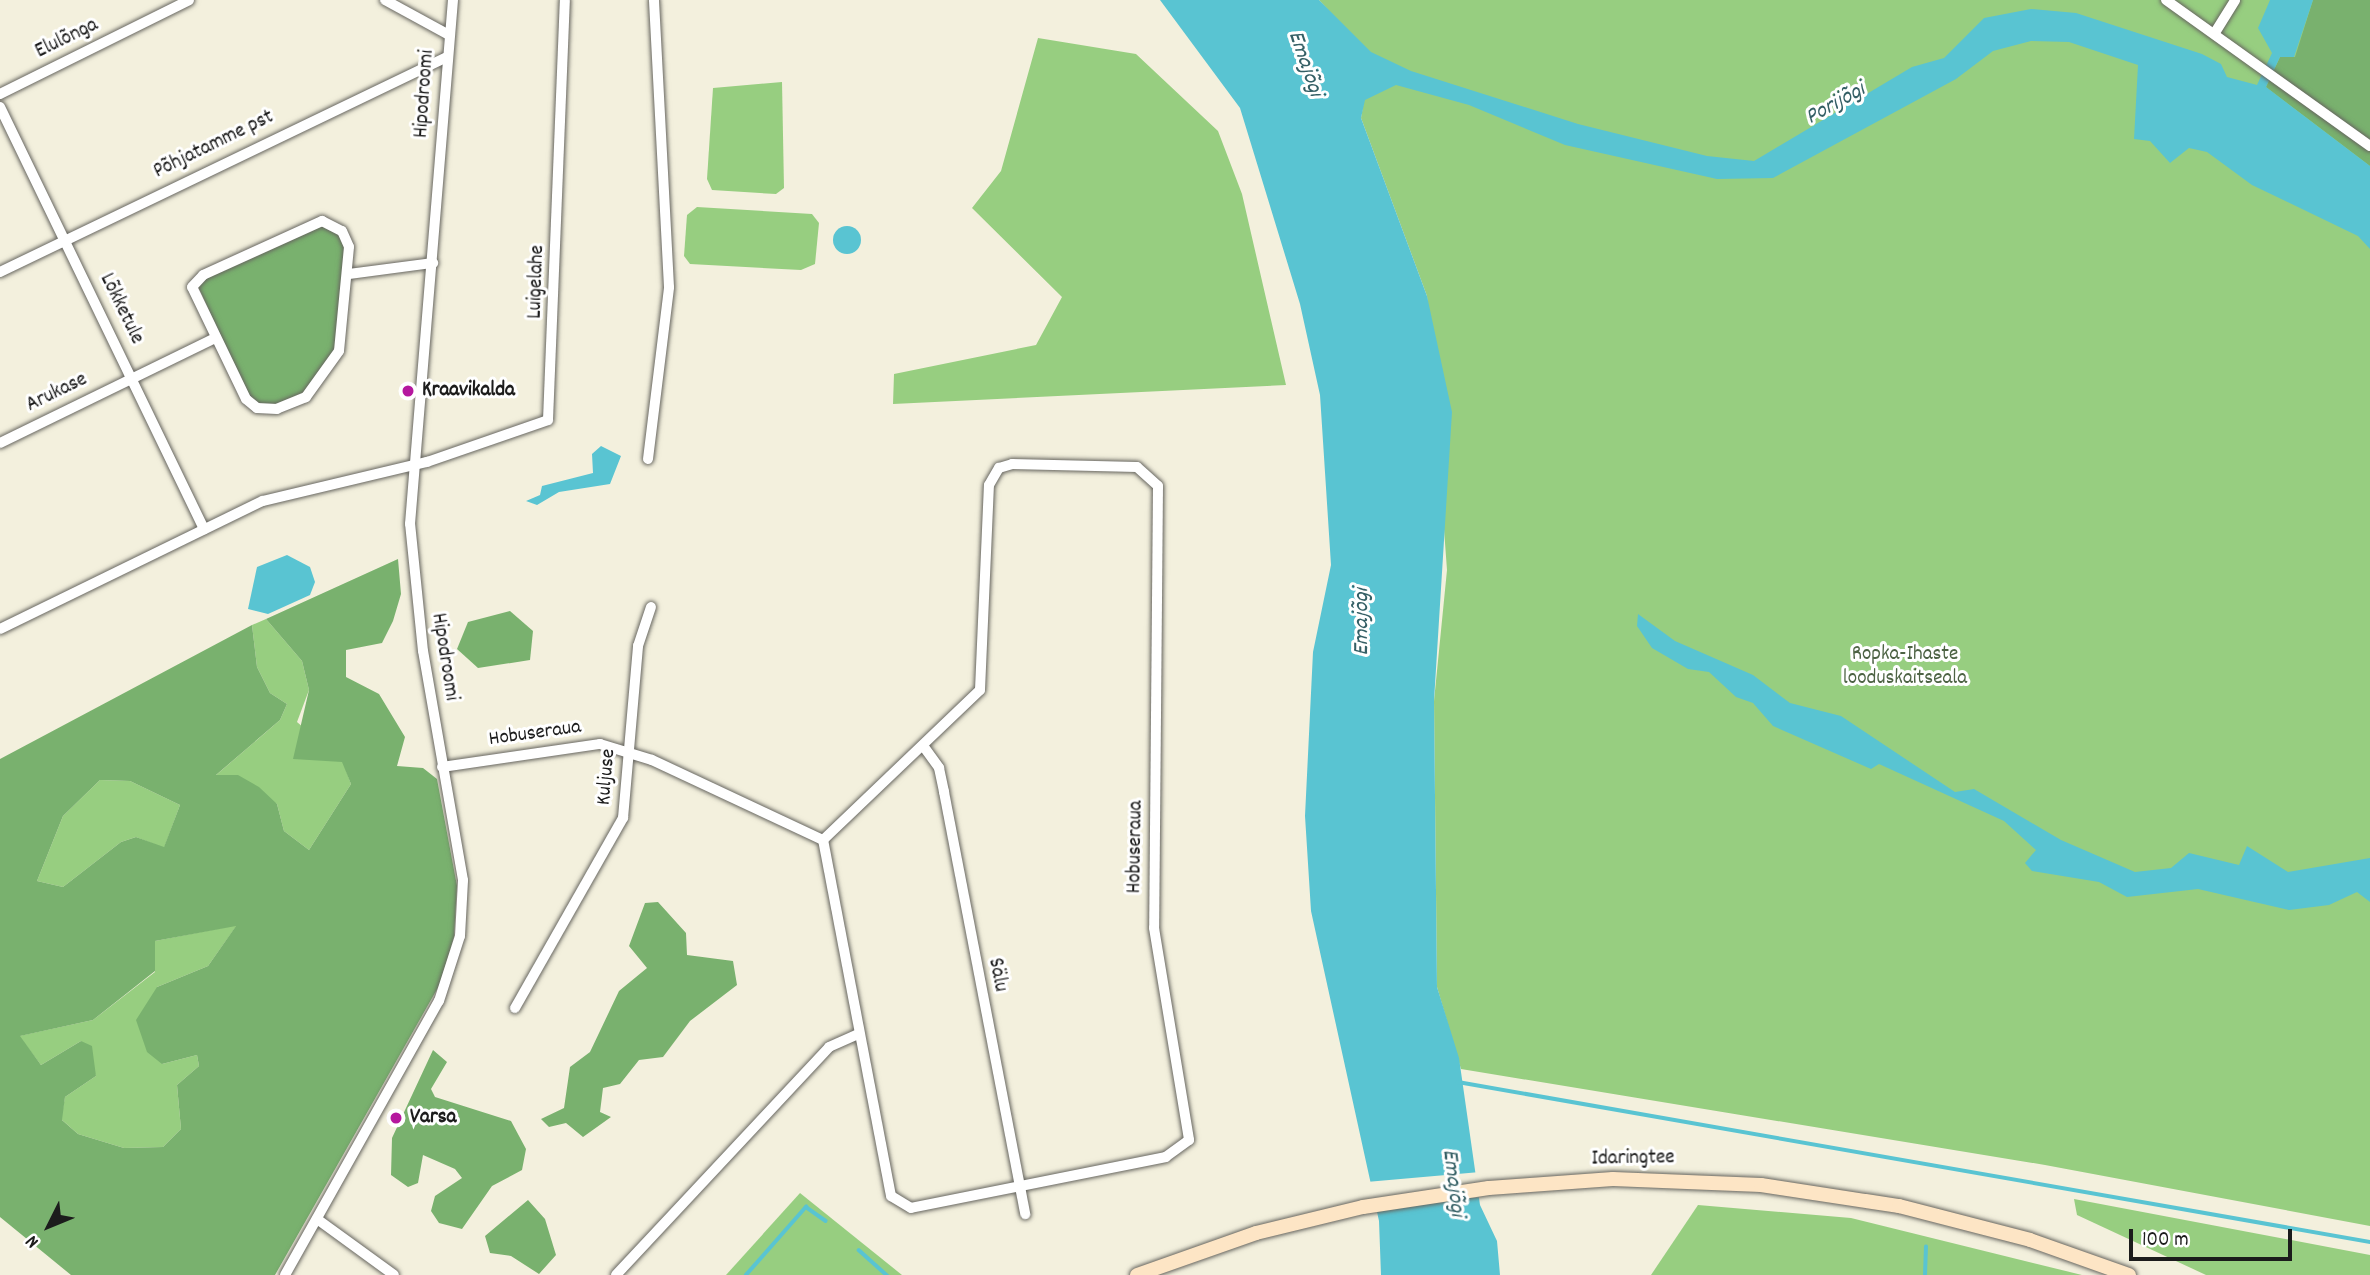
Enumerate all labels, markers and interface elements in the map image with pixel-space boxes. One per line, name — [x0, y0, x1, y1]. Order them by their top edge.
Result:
street label: Elulõnga — [32, 13, 102, 65]
water label: Emajõgi — [1280, 28, 1328, 100]
street label: Hipodroomi — [409, 49, 441, 139]
water label: Porijõgi — [1801, 77, 1871, 133]
street label: Põhjatamme pst — [150, 105, 278, 185]
street label: Luigelahe — [523, 245, 551, 319]
street label: Lõkketule — [93, 270, 149, 348]
street label: Arukase — [22, 367, 92, 419]
place label: Kraavikalda — [422, 378, 515, 404]
marker: Kraavikalda — [400, 383, 416, 399]
water label: Emajõgi — [1349, 588, 1377, 656]
street label: Hipodroomi — [425, 611, 463, 703]
park label: Ropka-Ihaste looduskaitseala — [1843, 642, 1967, 692]
street label: Hobuseraua — [487, 715, 583, 753]
street label: Kuljuse — [592, 748, 622, 806]
street label: Hobuseraua — [1123, 800, 1149, 894]
street label: Sälu — [981, 956, 1013, 994]
place label: Varsa — [410, 1105, 456, 1131]
marker: Varsa — [388, 1110, 404, 1126]
street label: Idaringtee — [1591, 1146, 1675, 1172]
water label: Emajõgi — [1434, 1148, 1470, 1218]
north arrow — [14, 1191, 84, 1261]
scale bar — [2132, 1216, 2295, 1260]
text: 100 m — [2142, 1226, 2189, 1256]
text: N — [20, 1228, 46, 1253]

